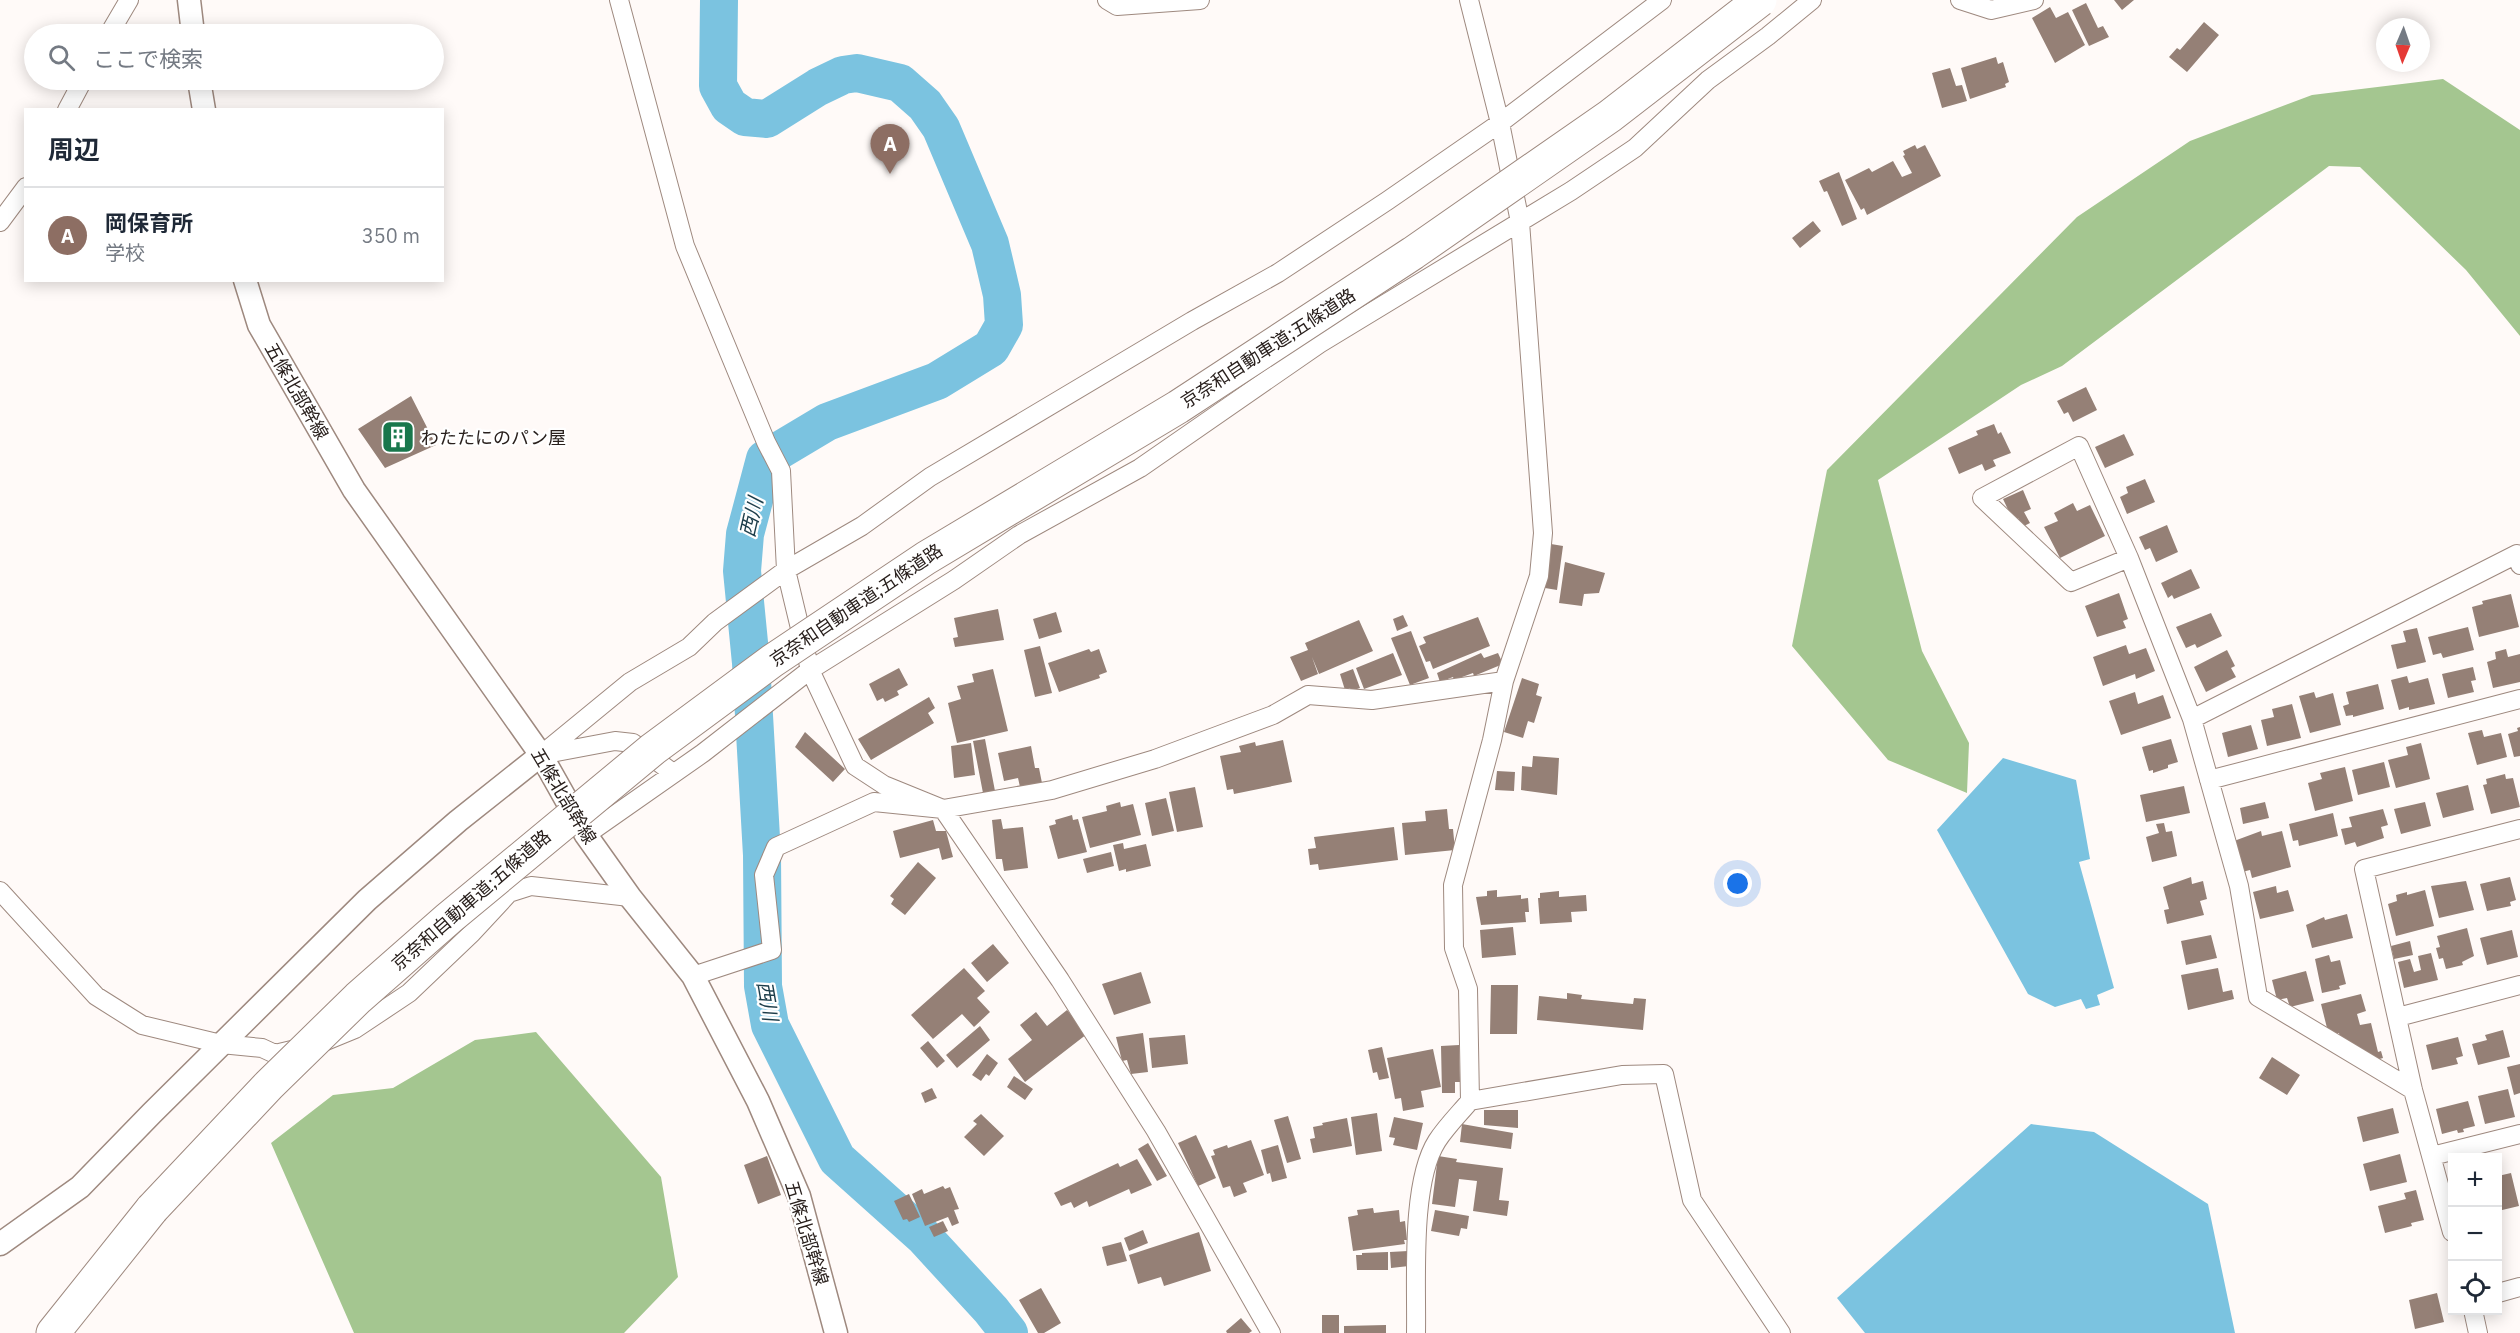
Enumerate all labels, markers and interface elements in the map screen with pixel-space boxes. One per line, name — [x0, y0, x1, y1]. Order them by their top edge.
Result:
north arrow — [2376, 18, 2430, 72]
search box — [24, 24, 444, 90]
icon: search — [45, 41, 78, 74]
text: ここで検索 — [93, 44, 203, 73]
pin: A — [870, 124, 910, 174]
text: 周辺 — [48, 132, 100, 166]
text: 岡保育所 — [105, 208, 193, 237]
text: A — [61, 222, 74, 249]
text: 350 m — [362, 222, 420, 249]
text: 学校 — [105, 239, 145, 266]
street label: 京奈和自動車道;五條道路 — [1177, 283, 1359, 413]
street label: 五條北部幹線 — [260, 338, 334, 444]
building icon: わたたにのパン屋 — [380, 419, 416, 455]
place label: わたたにのパン屋 — [421, 426, 566, 449]
water label: 西川 — [733, 493, 769, 540]
street label: 京奈和自動車道;五條道路 — [765, 539, 947, 671]
street label: 五條北部幹線 — [526, 744, 602, 848]
street label: 京奈和自動車道;五條道路 — [387, 825, 555, 975]
your location — [1723, 869, 1752, 898]
water label: 西川 — [751, 979, 785, 1025]
map controls — [2448, 1153, 2502, 1315]
button: + — [2448, 1153, 2502, 1207]
street label: 五條北部幹線 — [780, 1178, 834, 1288]
button: − — [2448, 1207, 2502, 1261]
button: locate — [2448, 1261, 2502, 1315]

